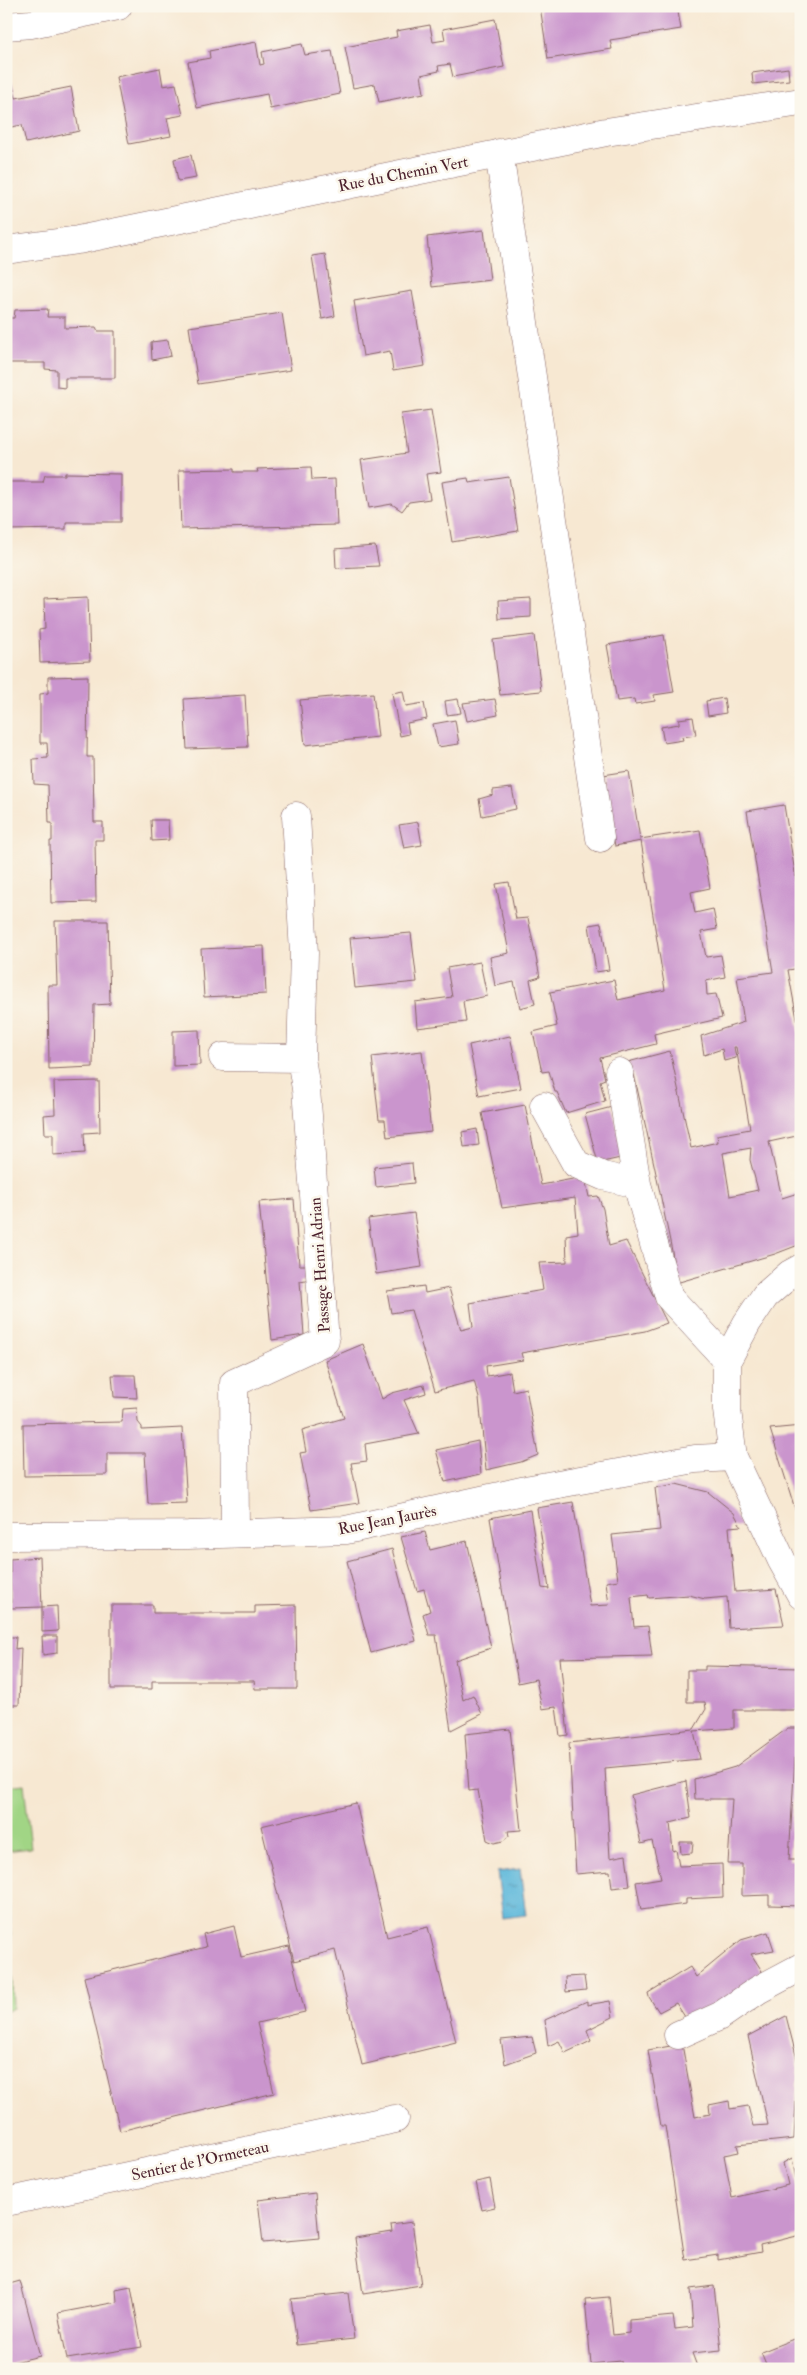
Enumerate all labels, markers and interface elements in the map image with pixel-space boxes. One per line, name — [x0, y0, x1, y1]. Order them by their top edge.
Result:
street label: Rue du Chemin Vert — [336, 152, 470, 196]
street label: Passage Henri Adrian — [305, 1197, 335, 1333]
street label: Rue Jean Jaurès — [336, 1501, 438, 1540]
street label: Sentier de l'Ormeteau — [130, 2137, 271, 2185]

